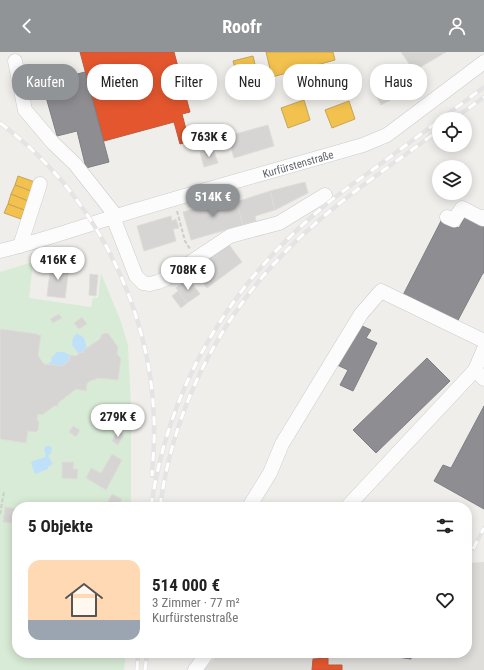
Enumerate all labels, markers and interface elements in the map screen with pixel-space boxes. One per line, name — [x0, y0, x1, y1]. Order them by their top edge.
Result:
icon: back — [16, 15, 38, 37]
icon: person — [446, 15, 468, 37]
text: Roofr — [222, 16, 262, 37]
chip: Kaufen — [12, 64, 79, 100]
chip: Mieten — [87, 64, 153, 100]
chip: Filter — [161, 64, 217, 100]
chip: Neu — [225, 64, 275, 100]
chip: Wohnung — [283, 64, 362, 100]
chip: Haus — [370, 64, 427, 100]
map controls — [432, 112, 472, 200]
button: locate — [432, 112, 472, 152]
pin: 763K € — [176, 124, 242, 158]
text: 763K € — [191, 129, 227, 144]
street label: Kurfürstenstraße — [261, 148, 335, 181]
button: layers — [432, 160, 472, 200]
pin: 514K € — [180, 184, 246, 218]
text: 514K € — [195, 189, 231, 204]
pin: 416K € — [25, 247, 91, 281]
text: 416K € — [40, 252, 76, 267]
pin: 708K € — [155, 257, 221, 291]
text: 708K € — [170, 262, 206, 277]
pin: 279K € — [85, 404, 151, 438]
text: 279K € — [100, 409, 136, 424]
icon: filters — [434, 515, 456, 537]
text: 5 Objekte — [28, 516, 93, 536]
text: 514 000 € — [152, 575, 220, 595]
icon: home — [60, 576, 108, 624]
icon: heart — [434, 589, 456, 611]
text: 3 Zimmer · 77 m² — [152, 595, 240, 610]
text: Kurfürstenstraße — [152, 610, 238, 625]

